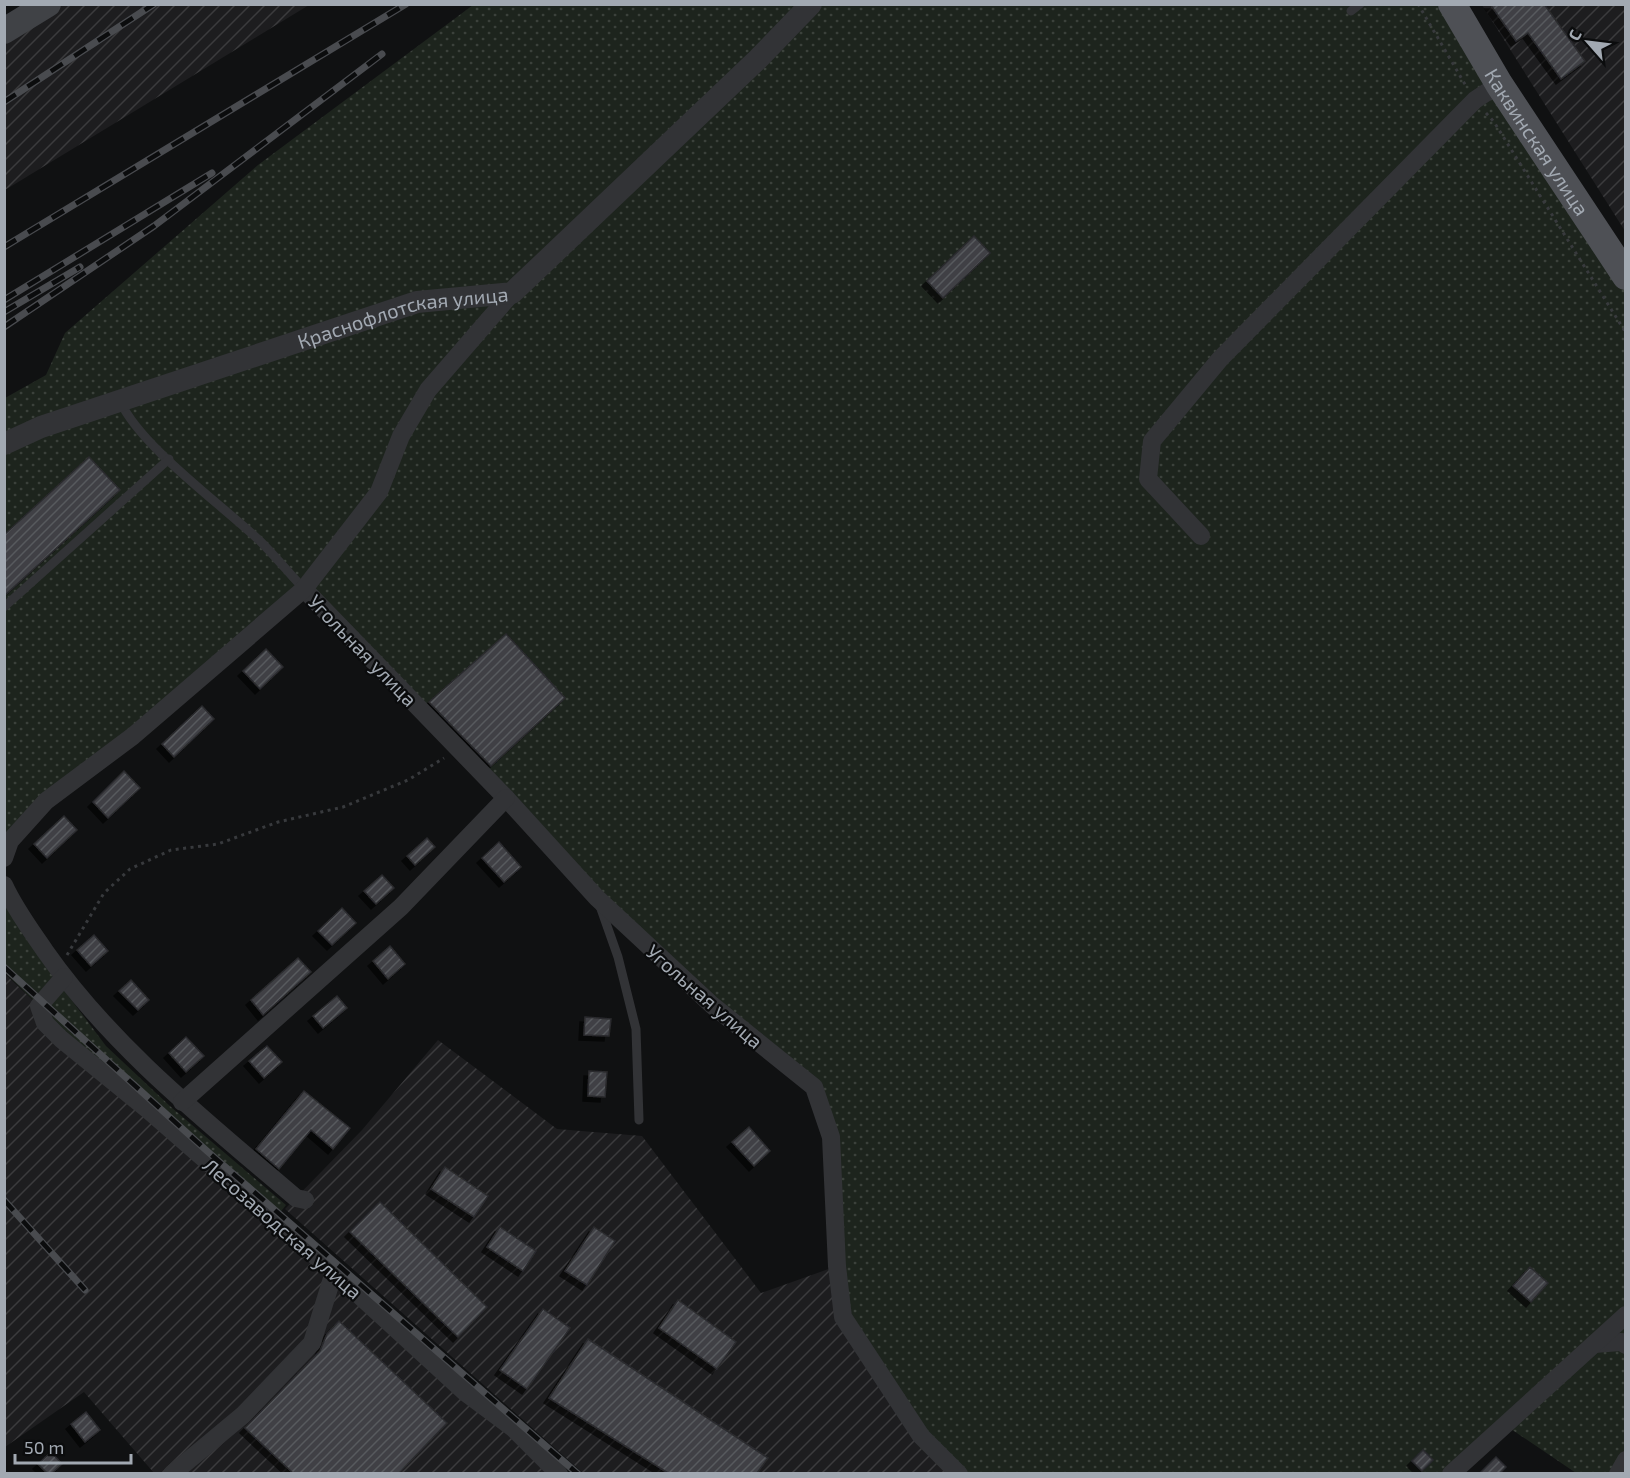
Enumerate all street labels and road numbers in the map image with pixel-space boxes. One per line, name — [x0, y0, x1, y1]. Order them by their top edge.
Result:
street label: Каквинская улица — [1480, 64, 1594, 220]
street label: Краснофлотская улица — [294, 281, 509, 353]
street label: Угольная улица — [303, 589, 422, 712]
street label: Угольная улица — [641, 939, 768, 1054]
street label: Лесозаводская улица — [198, 1153, 367, 1304]

